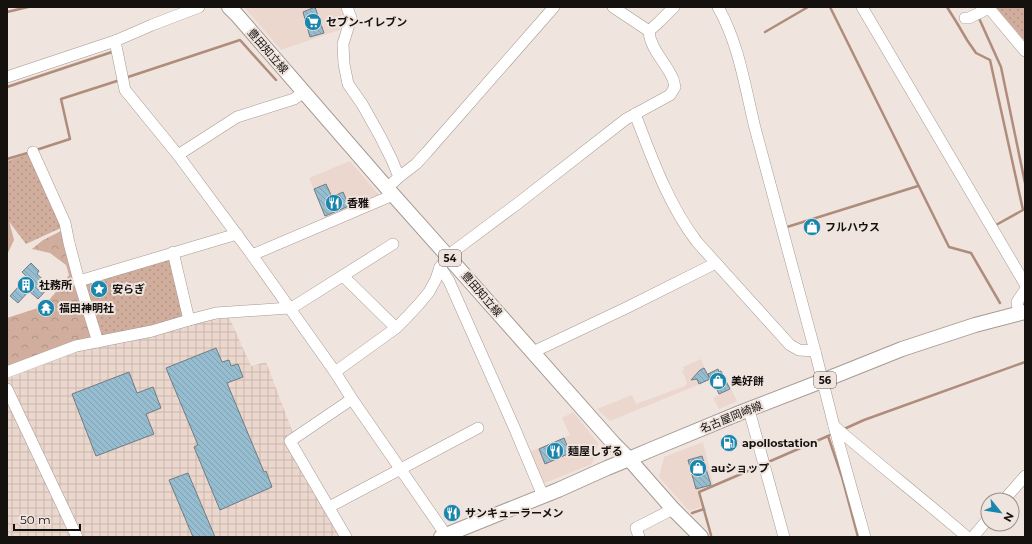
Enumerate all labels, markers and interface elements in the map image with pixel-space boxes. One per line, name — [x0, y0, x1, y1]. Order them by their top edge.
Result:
supermarket icon: セブン-イレブン — [303, 12, 323, 32]
place label: セブン-イレブン — [326, 15, 407, 29]
street label: 豊田知立線 — [245, 26, 291, 76]
restaurant icon: 香雅 — [324, 193, 344, 213]
place label: 香雅 — [347, 196, 369, 210]
shop icon: フルハウス — [802, 217, 822, 237]
place label: フルハウス — [825, 220, 880, 234]
road number: 54 — [439, 250, 461, 266]
street label: 豊田知立線 — [459, 269, 505, 319]
building icon: 社務所 — [16, 275, 36, 295]
place label: 社務所 — [39, 278, 72, 292]
place icon: 安らぎ — [89, 279, 109, 299]
place label: 安らぎ — [112, 282, 145, 296]
temple icon: 福田神明社 — [36, 298, 56, 318]
place label: 福田神明社 — [59, 301, 114, 315]
shop icon: 美好餅 — [708, 371, 728, 391]
road number: 56 — [814, 372, 836, 388]
place label: 美好餅 — [731, 374, 764, 388]
street label: 名古屋岡崎線 — [698, 398, 764, 436]
fuel station icon: apollostation — [719, 433, 739, 453]
place label: apollostation — [742, 436, 818, 450]
restaurant icon: 麺屋しずる — [545, 441, 565, 461]
place label: 麺屋しずる — [567, 444, 623, 458]
shop icon: auショップ — [688, 458, 708, 478]
place label: auショップ — [711, 461, 769, 475]
north arrow — [980, 492, 1020, 532]
restaurant icon: サンキューラーメン — [442, 503, 462, 523]
scale bar — [14, 506, 80, 532]
place label: サンキューラーメン — [465, 506, 564, 520]
text: N — [1000, 510, 1017, 524]
text: 50 m — [20, 512, 51, 527]

